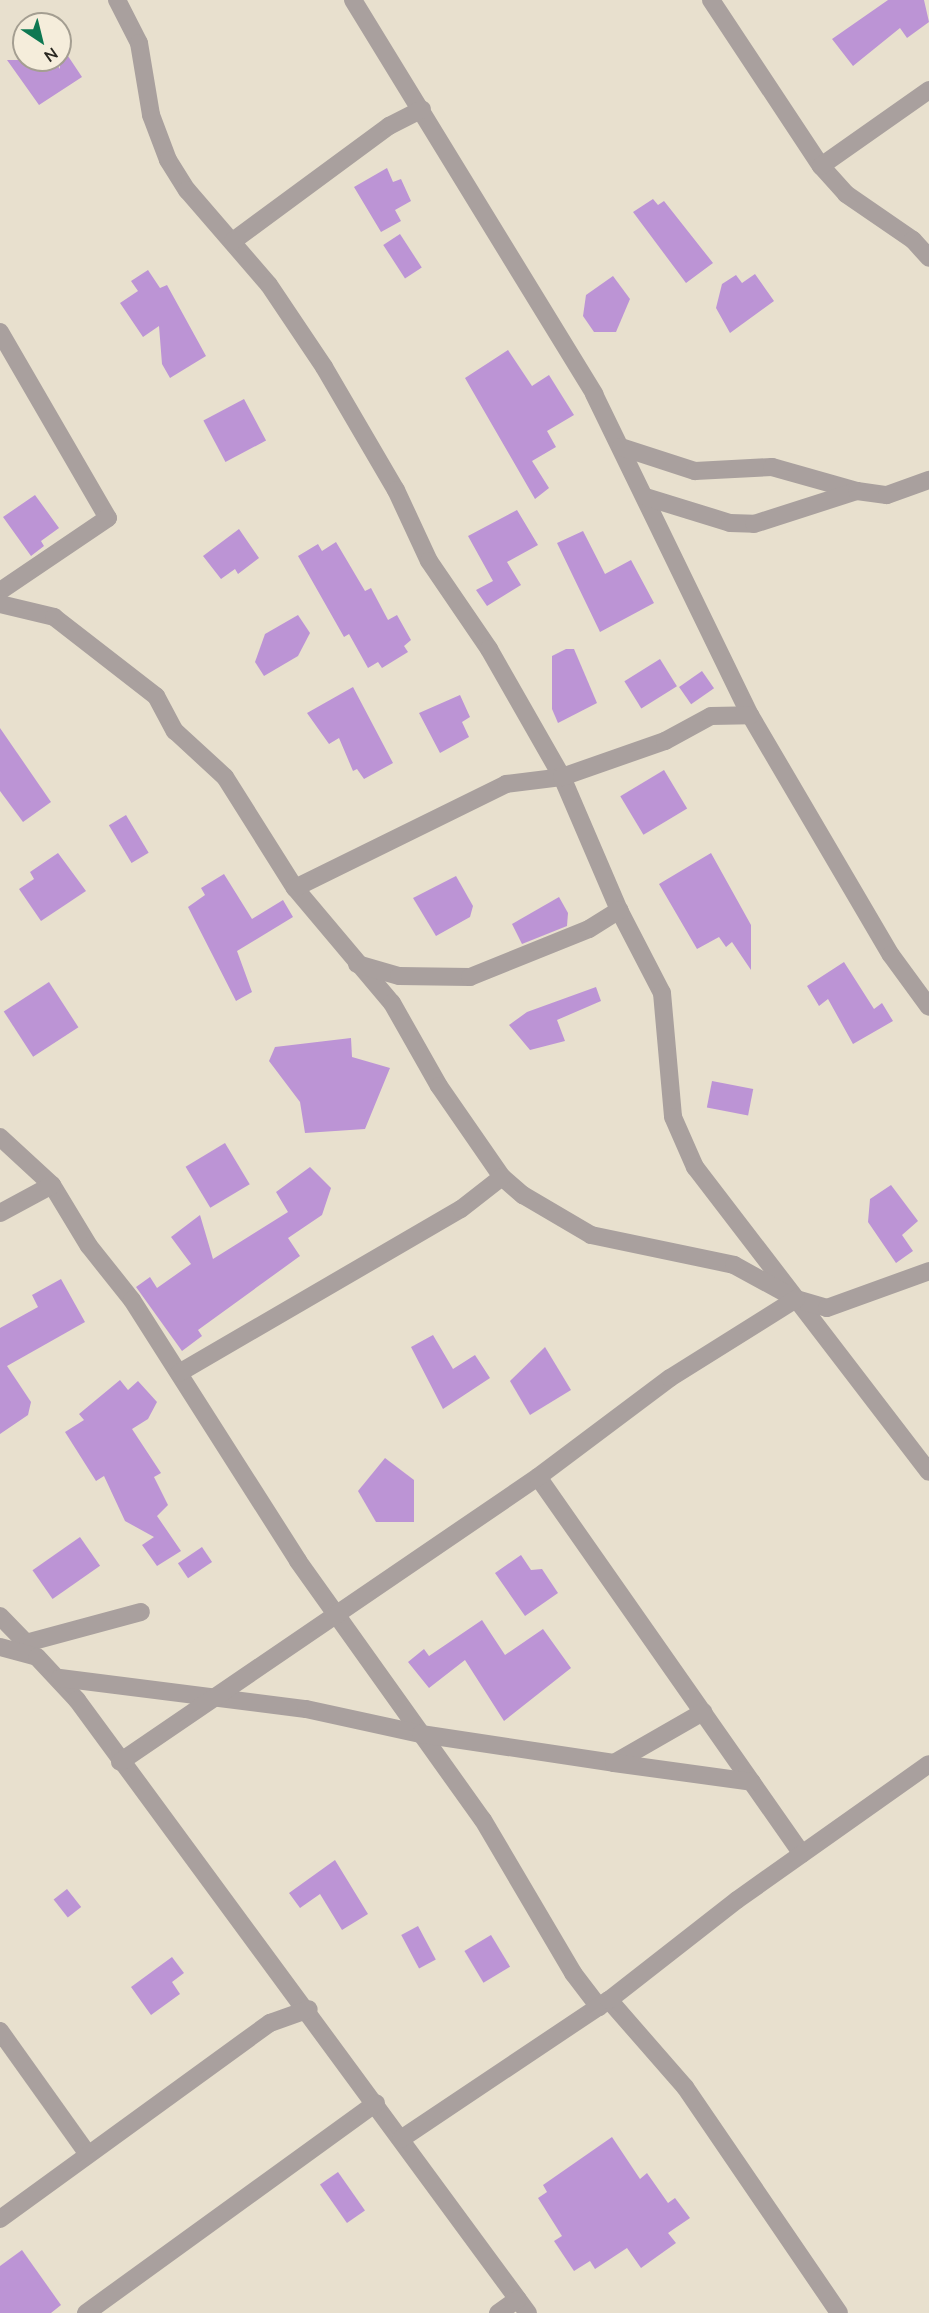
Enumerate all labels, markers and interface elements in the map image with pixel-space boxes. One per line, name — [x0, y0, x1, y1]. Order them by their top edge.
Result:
north arrow — [12, 12, 72, 72]
text: N — [40, 43, 62, 67]

